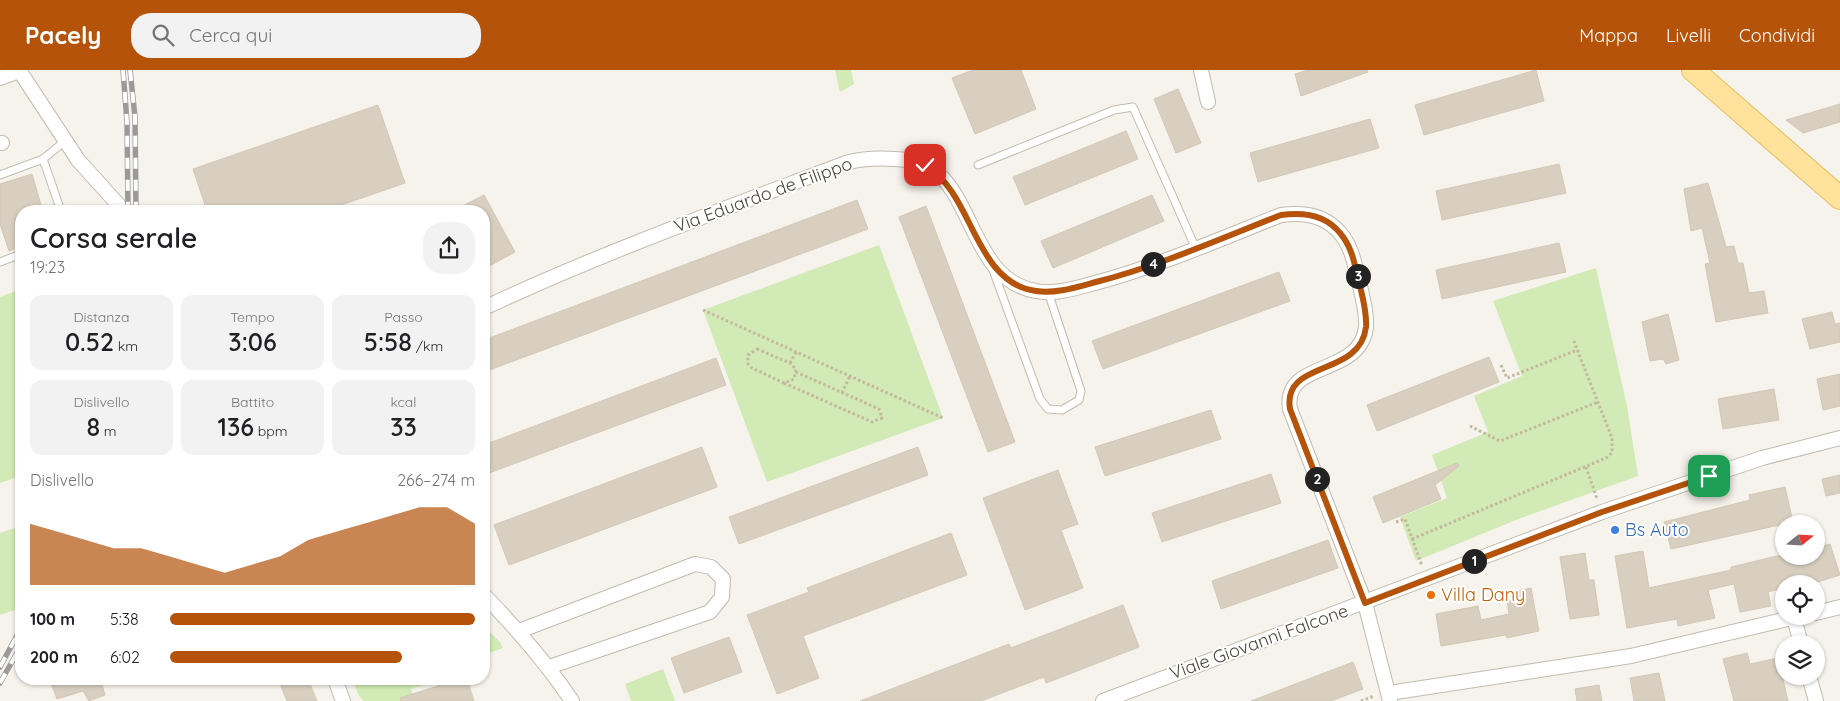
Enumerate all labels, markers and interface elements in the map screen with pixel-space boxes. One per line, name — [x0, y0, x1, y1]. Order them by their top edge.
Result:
search box — [131, 13, 481, 58]
text: Pacely — [25, 20, 101, 50]
icon: search — [149, 21, 177, 49]
text: Cerca qui — [189, 23, 272, 47]
text: Mappa — [1579, 24, 1638, 47]
text: Livelli — [1666, 24, 1711, 47]
text: Condividi — [1739, 24, 1815, 47]
pin — [904, 144, 946, 186]
icon: check — [911, 151, 939, 179]
street label: Via Eduardo de Filippo — [671, 152, 855, 237]
text: Corsa serale — [30, 220, 197, 255]
button: share — [423, 222, 475, 274]
pin: 4 — [1140, 252, 1166, 276]
text: 4 — [1149, 255, 1158, 273]
text: 19:23 — [30, 257, 65, 277]
pin: 3 — [1346, 264, 1370, 288]
text: 3 — [1355, 267, 1362, 285]
text: Distanza — [73, 308, 130, 326]
text: Tempo — [230, 308, 275, 326]
text: Passo — [384, 308, 423, 326]
text: 0.52 — [65, 326, 114, 357]
text: 3:06 — [228, 326, 277, 357]
text: 5:58 — [364, 326, 412, 357]
text: km — [114, 337, 138, 355]
text: /km — [412, 337, 443, 355]
text: Dislivello — [74, 393, 129, 411]
text: Battito — [231, 393, 274, 411]
text: kcal — [390, 393, 417, 411]
text: 8 — [86, 411, 100, 442]
text: 136 — [217, 411, 254, 442]
text: 33 — [390, 411, 417, 442]
text: m — [100, 422, 117, 440]
text: bpm — [254, 422, 288, 440]
pin — [1688, 455, 1730, 497]
icon: arrive — [1695, 462, 1723, 490]
pin: 2 — [1304, 466, 1330, 492]
text: Dislivello — [30, 470, 94, 490]
text: 266–274 m — [397, 470, 475, 490]
text: 2 — [1314, 470, 1321, 488]
north arrow — [1775, 515, 1825, 565]
map controls — [1775, 515, 1825, 685]
place label: Bs Auto — [1625, 518, 1689, 541]
marker: Bs Auto — [1609, 524, 1621, 536]
pin: 1 — [1462, 548, 1486, 574]
text: 1 — [1472, 552, 1477, 570]
button: locate — [1775, 575, 1825, 625]
place label: Villa Dany — [1441, 583, 1525, 606]
marker: Villa Dany — [1425, 589, 1437, 601]
street label: Viale Giovanni Falcone — [1166, 599, 1351, 685]
text: 100 m — [30, 609, 75, 629]
text: 5:38 — [110, 609, 139, 629]
button: layers — [1775, 635, 1825, 685]
text: 200 m — [30, 647, 78, 667]
text: 6:02 — [110, 647, 140, 667]

